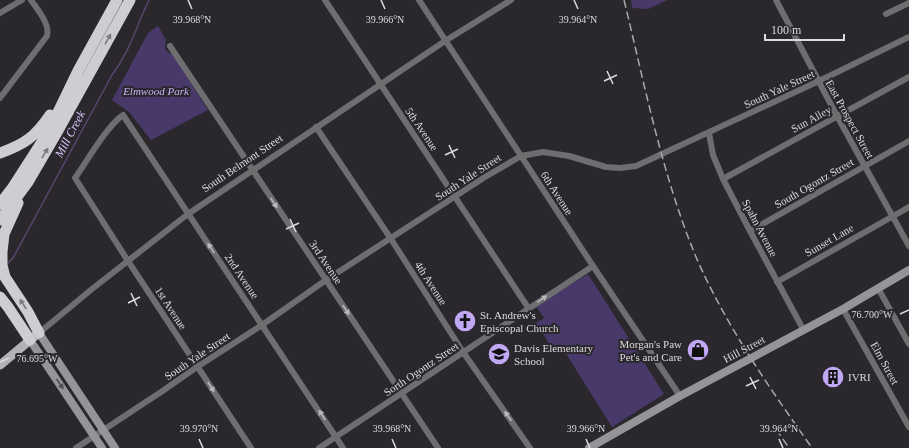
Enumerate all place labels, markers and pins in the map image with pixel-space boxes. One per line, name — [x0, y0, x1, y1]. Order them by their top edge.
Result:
church icon: St. Andrew's Episcopal Church — [452, 308, 478, 334]
place label: St. Andrew's Episcopal Church — [480, 309, 559, 334]
shop icon: Morgan's Paw Pet's and Care — [685, 337, 711, 363]
place label: Morgan's Paw Pet's and Care — [619, 338, 682, 363]
school or university icon: Davis Elementary School — [486, 341, 512, 367]
place label: Davis Elementary School — [514, 342, 594, 367]
building icon: IVRI — [820, 364, 846, 390]
place label: IVRI — [848, 371, 871, 383]

